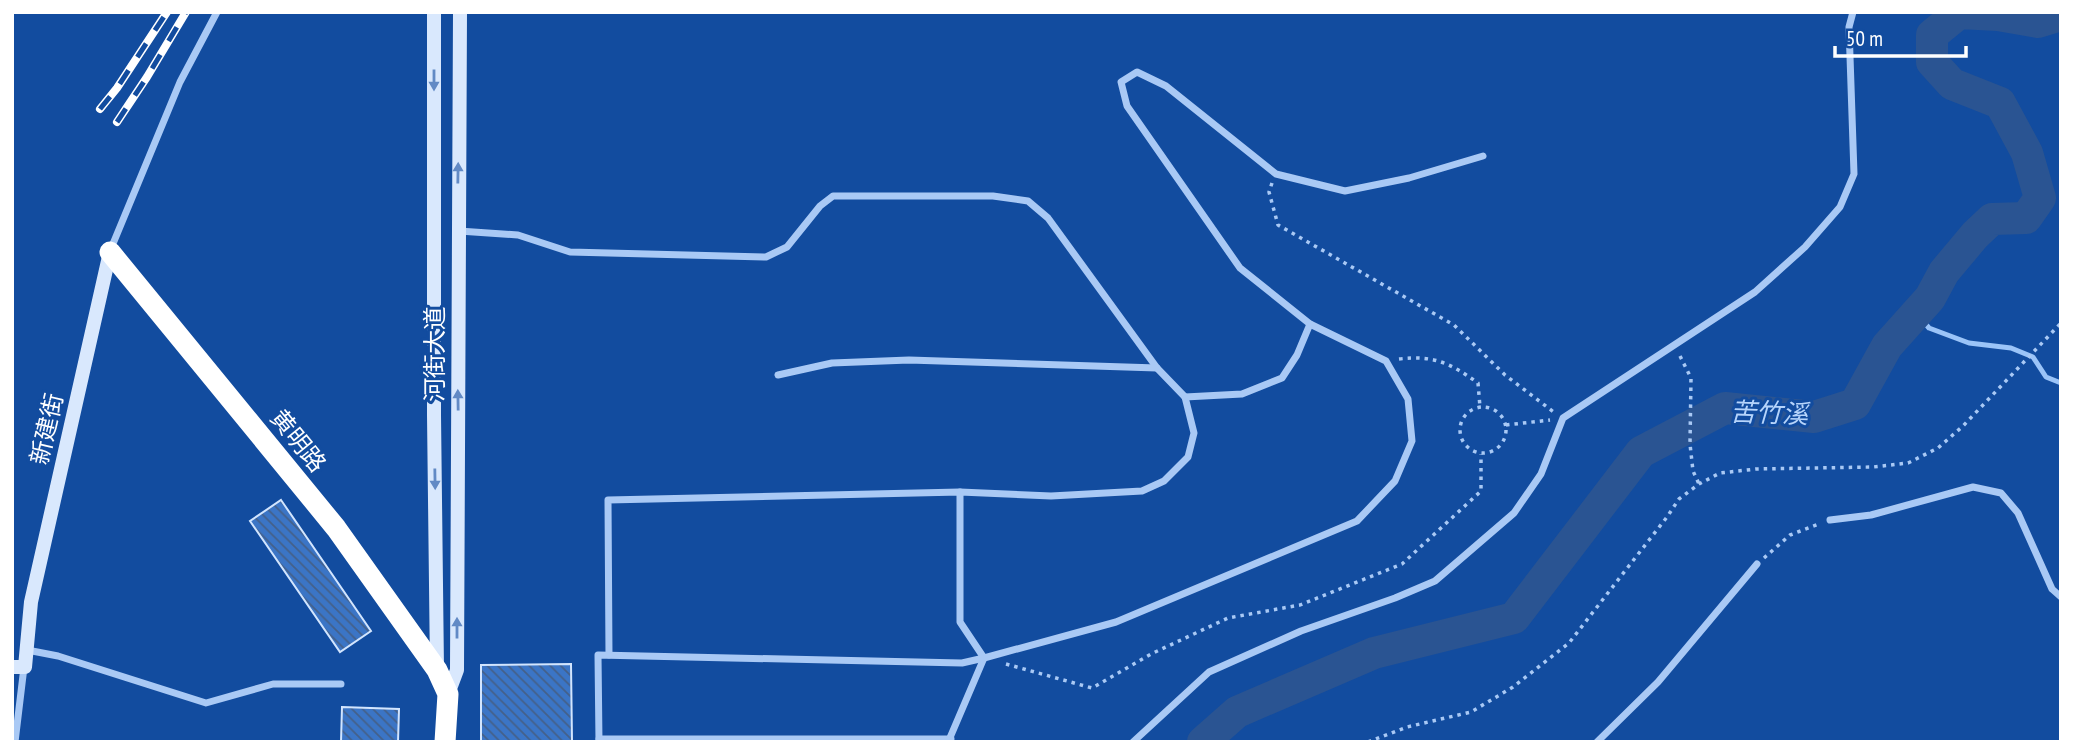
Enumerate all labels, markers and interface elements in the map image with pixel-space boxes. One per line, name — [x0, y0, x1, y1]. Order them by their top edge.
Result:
scale bar — [1835, 14, 1966, 58]
text: 50 m — [1846, 25, 1883, 52]
one-way arrow — [428, 70, 440, 92]
one-way arrow — [452, 161, 464, 183]
street label: 河街大道 — [419, 306, 450, 402]
one-way arrow — [452, 389, 464, 411]
street label: 新建街 — [23, 390, 70, 467]
water label: 苦竹溪 — [1729, 395, 1812, 430]
street label: 黄明路 — [264, 403, 333, 478]
one-way arrow — [429, 469, 441, 491]
one-way arrow — [451, 616, 463, 638]

